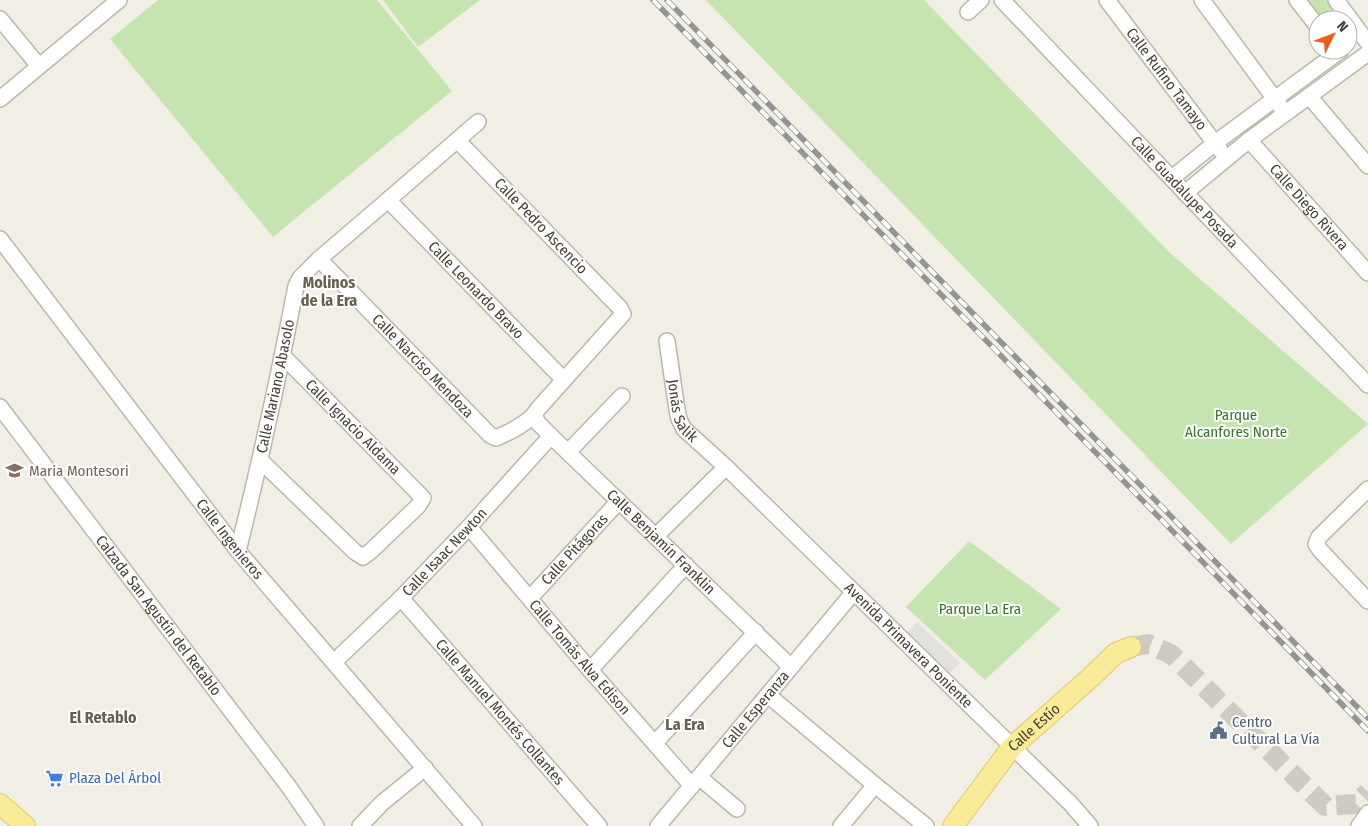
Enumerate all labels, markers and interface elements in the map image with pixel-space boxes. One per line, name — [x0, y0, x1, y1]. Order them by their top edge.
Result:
north arrow — [1308, 10, 1358, 60]
text: N — [1333, 18, 1351, 35]
street label: Calle Rufino Tamayo — [1122, 24, 1211, 134]
street label: Calle Guadalupe Posada — [1127, 132, 1242, 252]
street label: Calle Diego Rivera — [1266, 160, 1352, 254]
street label: Calle Pedro Ascencio — [491, 174, 591, 278]
street label: Calle Leonardo Bravo — [424, 238, 528, 343]
district label: Molinos de la Era — [301, 273, 357, 310]
street label: Calle Narciso Mendoza — [368, 310, 477, 422]
street label: Calle Mariano Abasolo — [253, 318, 298, 455]
street label: Calle Ignacio Aldama — [302, 376, 404, 478]
street label: Jonás Salik — [664, 378, 701, 446]
park label: Parque Alcanfores Norte — [1185, 406, 1287, 441]
school or university icon: Maria Montesori — [5, 461, 25, 481]
place label: Maria Montesori — [29, 462, 129, 480]
street label: Calle Benjamín Franklin — [603, 486, 719, 598]
street label: Calle Ingenieros — [192, 495, 267, 583]
street label: Calle Isaac Newton — [398, 504, 491, 600]
street label: Calle Pitágoras — [537, 510, 612, 589]
street label: Calzada San Agustín del Retablo — [92, 532, 225, 699]
street label: Avenida Primavera Poniente — [841, 579, 976, 712]
street label: Calle Tomás Alva Edison — [525, 596, 634, 719]
park label: Parque La Era — [939, 600, 1021, 618]
street label: Calle Manuel Montés Collantes — [432, 635, 568, 789]
street label: Calle Esperanza — [718, 667, 793, 752]
street label: Calle Estío — [1004, 700, 1064, 755]
district label: El Retablo — [70, 708, 137, 727]
place label: Centro Cultural La Vía — [1232, 713, 1320, 748]
district label: La Era — [665, 715, 705, 734]
public building icon: Centro Cultural La Vía — [1208, 721, 1228, 741]
supermarket icon: Plaza Del Árbol — [45, 768, 65, 788]
place label: Plaza Del Árbol — [69, 769, 161, 787]

